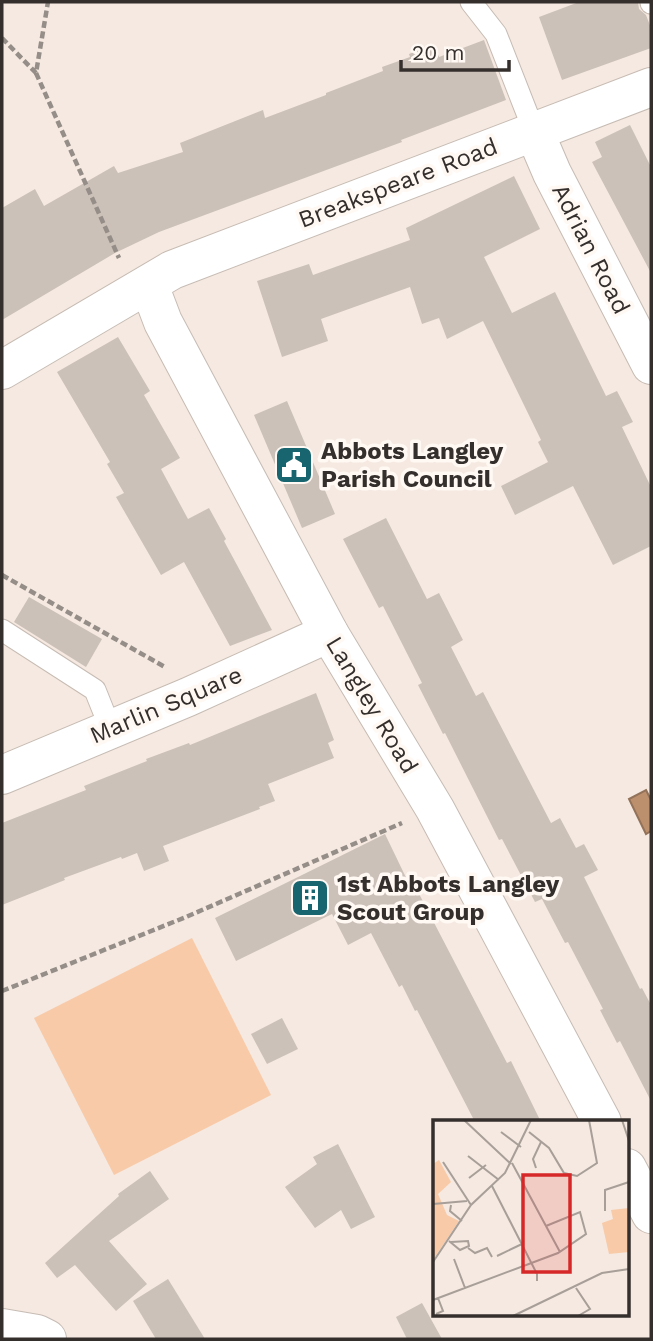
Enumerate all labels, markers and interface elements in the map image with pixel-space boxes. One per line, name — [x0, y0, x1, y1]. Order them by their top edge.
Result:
scale bar — [401, 28, 510, 72]
text: 20 m — [412, 40, 464, 65]
street label: Breakspeare Road — [294, 132, 502, 234]
street label: Adrian Road — [546, 179, 636, 319]
place label: Abbots Langley Parish Council — [321, 437, 504, 493]
public building icon: Abbots Langley Parish Council — [273, 444, 315, 486]
street label: Langley Road — [320, 631, 424, 779]
street label: Marlin Square — [86, 660, 246, 750]
place label: 1st Abbots Langley Scout Group — [337, 870, 560, 926]
building icon: 1st Abbots Langley Scout Group — [289, 877, 331, 919]
inset map — [433, 1120, 628, 1316]

